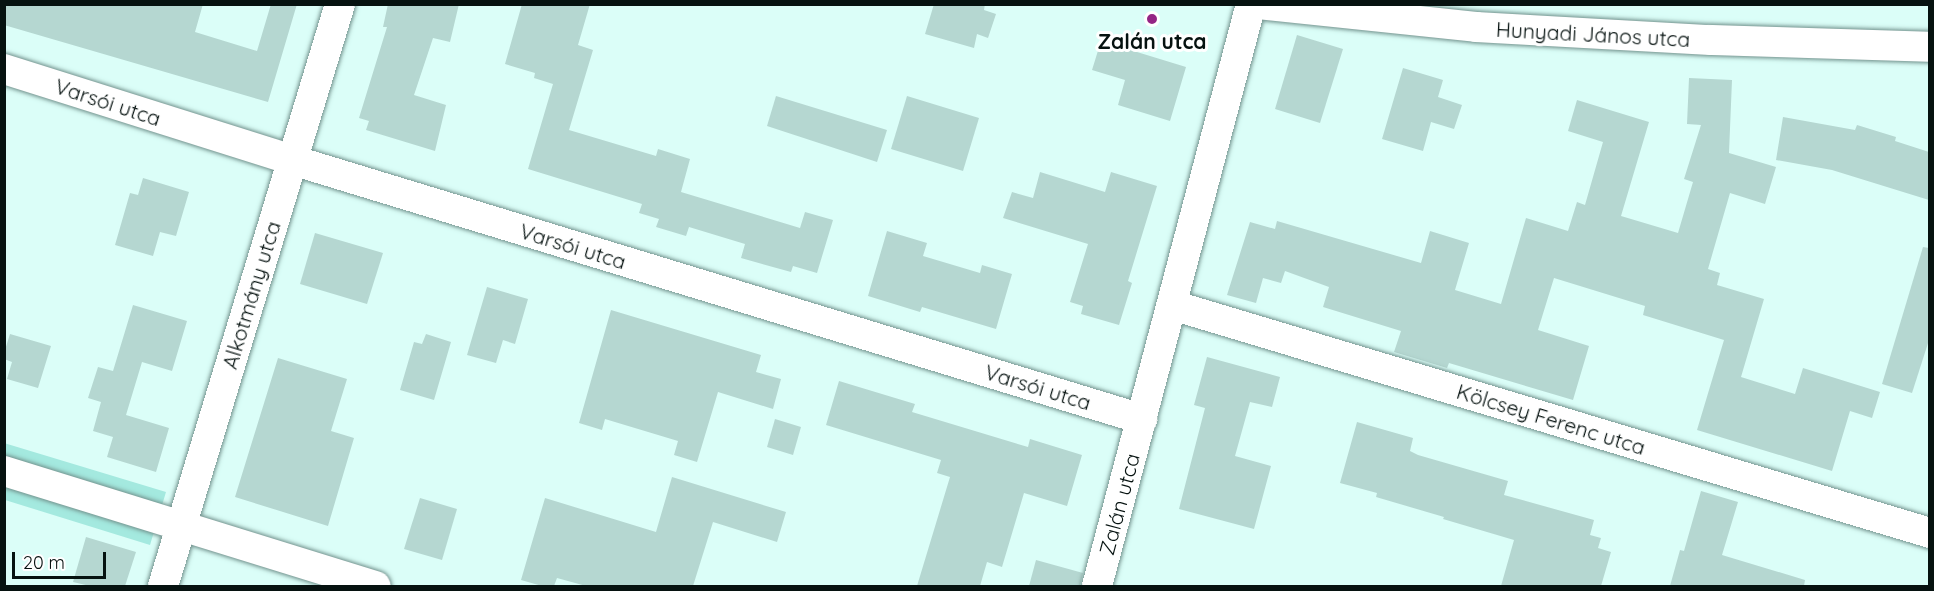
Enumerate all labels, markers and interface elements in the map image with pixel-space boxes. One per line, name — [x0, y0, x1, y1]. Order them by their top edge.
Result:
marker: Zalán utca — [1145, 12, 1159, 26]
street label: Hunyadi János utca — [1495, 16, 1691, 52]
place label: Zalán utca — [1098, 28, 1206, 54]
street label: Varsói utca — [52, 73, 164, 131]
street label: Alkotmány utca — [217, 218, 285, 372]
street label: Varsói utca — [517, 218, 629, 274]
street label: Varsói utca — [982, 359, 1094, 415]
street label: Kölcsey Ferenc utca — [1454, 378, 1648, 460]
street label: Zalán utca — [1093, 450, 1145, 558]
scale bar — [15, 540, 110, 578]
text: 20 m — [23, 551, 65, 574]

